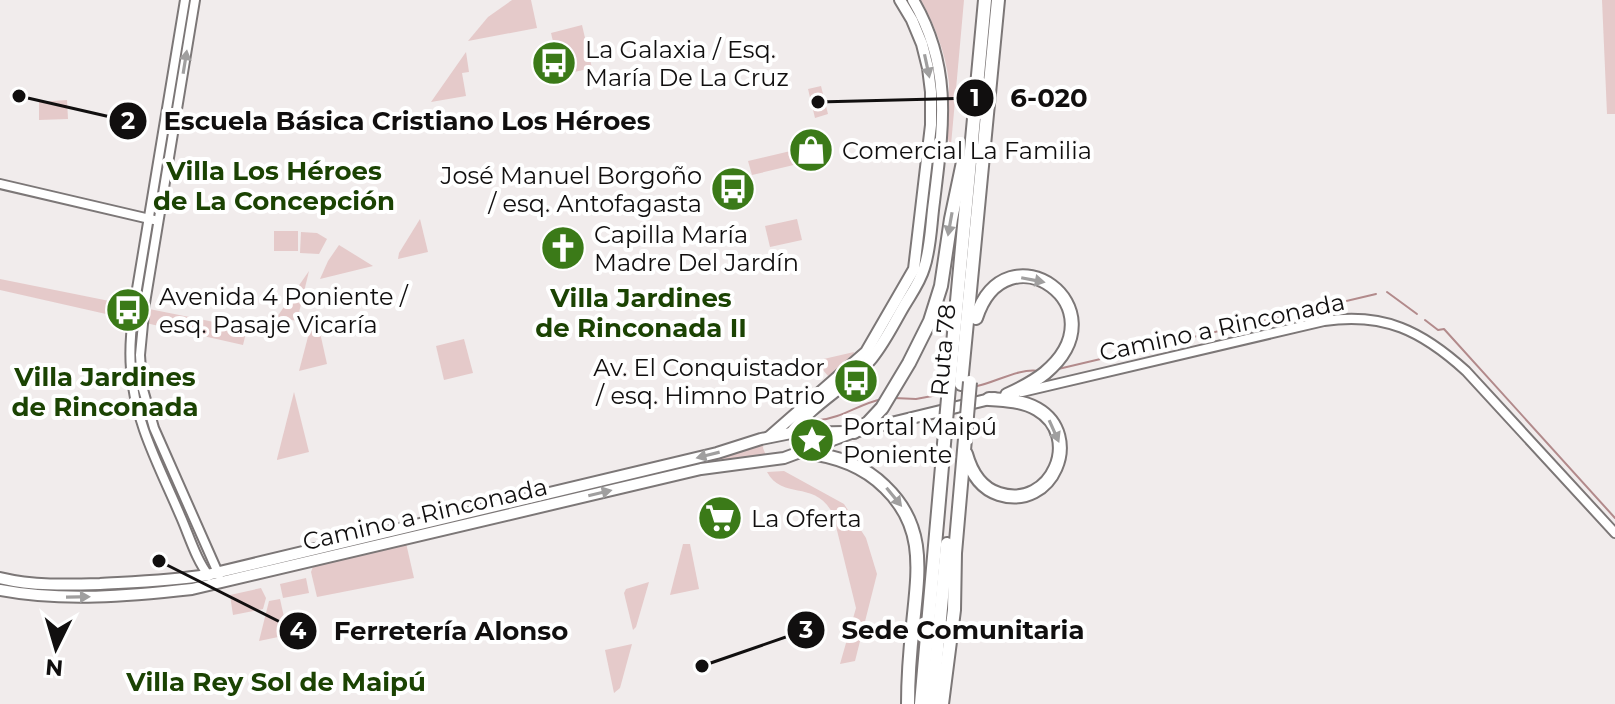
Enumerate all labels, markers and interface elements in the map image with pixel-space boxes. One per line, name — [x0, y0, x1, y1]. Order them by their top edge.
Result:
place label: La Galaxia / Esq. María De La Cruz — [585, 35, 789, 92]
bus stop icon: La Galaxia / Esq. María De La Cruz — [530, 39, 578, 87]
one-way arrow — [179, 49, 192, 74]
one-way arrow — [921, 53, 934, 78]
callout: 6-020 — [955, 73, 1104, 123]
text: 6-020 — [1010, 82, 1088, 114]
text: 1 — [970, 83, 980, 112]
callout: Escuela Básica Cristiano Los Héroes — [108, 96, 667, 146]
text: Escuela Básica Cristiano Los Héroes — [164, 105, 651, 137]
text: 2 — [121, 106, 135, 135]
shop icon: Comercial La Familia — [787, 126, 835, 174]
place label: Comercial La Familia — [842, 136, 1092, 165]
district label: Villa Los Héroes de La Concepción — [153, 155, 395, 217]
place label: José Manuel Borgoño / esq. Antofagasta — [440, 161, 702, 218]
bus stop icon: José Manuel Borgoño / esq. Antofagasta — [709, 165, 757, 213]
one-way arrow — [944, 212, 956, 237]
place label: Capilla María Madre Del Jardín — [594, 220, 799, 277]
church icon: Capilla María Madre Del Jardín — [539, 224, 587, 272]
one-way arrow — [1020, 274, 1045, 286]
place label: Avenida 4 Poniente / esq. Pasaje Vicaría — [159, 282, 409, 339]
district label: Villa Jardines de Rinconada II — [535, 282, 747, 344]
bus stop icon: Avenida 4 Poniente / esq. Pasaje Vicaría — [104, 286, 152, 334]
street label: Camino a Rinconada — [1097, 287, 1347, 367]
street label: Ruta 78 — [925, 303, 961, 397]
place label: Av. El Conquistador / esq. Himno Patrio — [593, 353, 825, 410]
bus stop icon: Av. El Conquistador / esq. Himno Patrio — [832, 357, 880, 405]
district label: Villa Jardines de Rinconada — [11, 361, 199, 423]
place label: Portal Maipú Poniente — [843, 412, 997, 469]
place icon: Portal Maipú Poniente — [788, 416, 836, 464]
one-way arrow — [1047, 420, 1061, 443]
one-way arrow — [695, 449, 720, 462]
street label: Camino a Rinconada — [300, 472, 550, 556]
one-way arrow — [588, 486, 613, 499]
one-way arrow — [885, 487, 902, 507]
supermarket icon: La Oferta — [696, 494, 744, 542]
place label: La Oferta — [751, 504, 862, 533]
one-way arrow — [66, 590, 91, 603]
callout: Sede Comunitaria — [786, 605, 1101, 655]
callout: Ferretería Alonso — [278, 606, 584, 656]
north arrow — [16, 608, 96, 688]
text: Sede Comunitaria — [842, 614, 1084, 646]
text: Ferretería Alonso — [334, 615, 568, 647]
text: 3 — [798, 615, 813, 644]
text: 4 — [290, 616, 307, 645]
text: N — [44, 653, 64, 682]
district label: Villa Rey Sol de Maipú — [125, 666, 426, 698]

